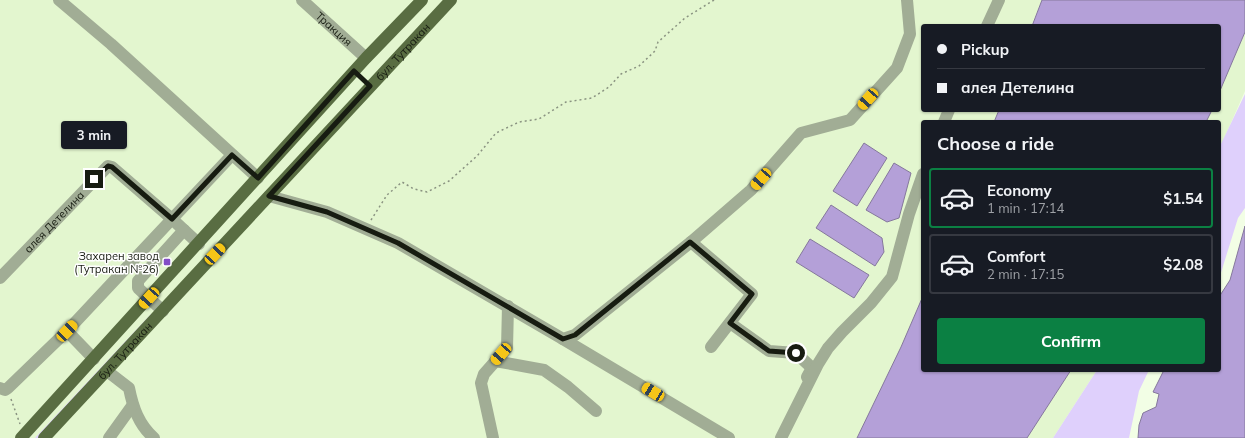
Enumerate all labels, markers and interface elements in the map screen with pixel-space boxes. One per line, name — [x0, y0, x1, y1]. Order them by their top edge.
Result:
street label: Тракция — [313, 9, 355, 49]
street label: бул. Тутракан — [373, 20, 433, 84]
text: Pickup — [961, 40, 1009, 59]
text: алея Детелина — [961, 78, 1074, 97]
car — [856, 86, 880, 112]
callout: 3 min — [61, 121, 127, 149]
text: 3 min — [77, 127, 111, 143]
text: Choose a ride — [937, 132, 1054, 155]
car — [749, 166, 773, 192]
route end — [85, 170, 103, 188]
icon: car — [939, 180, 975, 216]
text: Economy — [987, 181, 1052, 200]
street label: алея Детелина — [21, 188, 87, 256]
text: $1.54 — [1163, 189, 1203, 208]
text: 1 min · 17:14 — [987, 200, 1064, 216]
car — [202, 241, 228, 267]
icon: car — [939, 246, 975, 282]
text: Comfort — [987, 247, 1045, 266]
place label: Захарен завод (Тутракан №26) — [74, 249, 159, 276]
text: $2.08 — [1163, 255, 1203, 274]
marker: Захарен завод (Тутракан №26) — [162, 257, 172, 267]
text: 2 min · 17:15 — [987, 266, 1064, 282]
car — [137, 285, 161, 311]
car — [54, 318, 80, 344]
button: Confirm — [937, 318, 1205, 364]
street label: бул. Тутракан — [95, 319, 155, 382]
car — [489, 341, 513, 367]
route start — [787, 344, 805, 362]
car — [640, 381, 666, 403]

